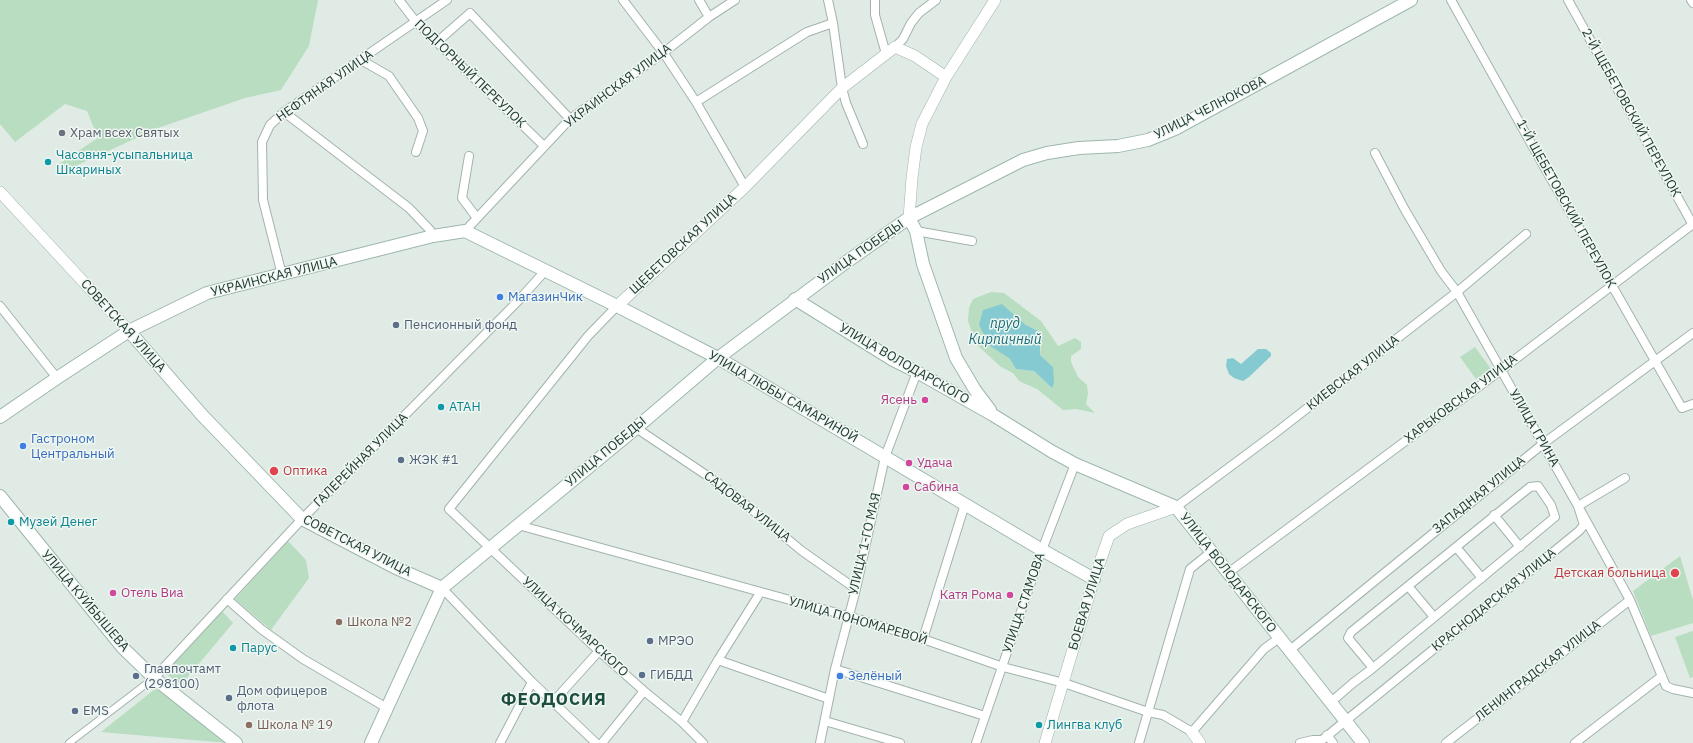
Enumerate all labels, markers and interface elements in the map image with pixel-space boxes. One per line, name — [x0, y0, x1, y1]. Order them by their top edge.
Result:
street label: ПОДГОРНЫЙ ПЕРЕУЛОК — [411, 17, 529, 131]
street label: 2-Й ЩЕБЕТОВСКИЙ ПЕРЕУЛОК — [1578, 26, 1684, 200]
street label: УКРАИНСКАЯ УЛИЦА — [561, 41, 675, 131]
street label: НЕФТЯНАЯ УЛИЦА — [273, 47, 377, 125]
street label: УЛИЦА ЧЕЛНОКОВА — [1151, 73, 1269, 143]
street label: 1-Й ЩЕБЕТОВСКИЙ ПЕРЕУЛОК — [1513, 117, 1619, 291]
place label: Храм всех Святых — [70, 125, 179, 141]
marker: Храм всех Святых — [57, 128, 67, 138]
place label: Часовня-усыпальница Шкариных — [56, 147, 193, 178]
marker: Часовня-усыпальница Шкариных — [43, 157, 53, 167]
street label: ЩЕБЕТОВСКАЯ УЛИЦА — [626, 190, 740, 298]
street label: УЛИЦА ПОБЕДЫ — [815, 217, 907, 287]
street label: УКРАИНСКАЯ УЛИЦА — [209, 254, 339, 300]
street label: СОВЕТСКАЯ УЛИЦА — [77, 276, 169, 376]
place label: МагазинЧик — [508, 289, 583, 305]
marker: МагазинЧик — [495, 292, 505, 302]
water label: пруд Кирпичный — [968, 316, 1042, 348]
place label: Пенсионный фонд — [404, 317, 517, 333]
marker: Пенсионный фонд — [391, 320, 401, 330]
street label: УЛИЦА ВОЛОДАРСКОГО — [836, 320, 972, 408]
street label: КИЕВСКАЯ УЛИЦА — [1304, 332, 1402, 414]
street label: УЛИЦА ЛЮБЫ САМАРИНОЙ — [705, 348, 861, 446]
street label: ХАРЬКОВСКАЯ УЛИЦА — [1401, 351, 1521, 447]
street label: УЛИЦА ГРИНА — [1505, 386, 1563, 470]
place label: Ясень — [881, 392, 917, 408]
marker: Ясень — [920, 395, 930, 405]
place label: АТАН — [449, 399, 481, 415]
marker: АТАН — [436, 402, 446, 412]
street label: ГАЛЕРЕЙНАЯ УЛИЦА — [311, 410, 411, 510]
street label: УЛИЦА ПОБЕДЫ — [562, 414, 650, 490]
place label: Гастроном Центральный — [31, 431, 115, 462]
marker: Гастроном Центральный — [18, 441, 28, 451]
place label: ЖЭК #1 — [409, 452, 459, 468]
street label: ЗАПАДНАЯ УЛИЦА — [1429, 453, 1529, 537]
marker: ЖЭК #1 — [396, 455, 406, 465]
place label: Удача — [917, 455, 952, 471]
marker: Удача — [904, 458, 914, 468]
place label: Оптика — [283, 463, 327, 479]
marker: Оптика — [268, 465, 280, 477]
street label: САДОВАЯ УЛИЦА — [700, 468, 794, 546]
place label: Сабина — [914, 479, 959, 495]
marker: Сабина — [901, 482, 911, 492]
street label: УЛИЦА 1-ГО МАЯ — [846, 491, 884, 597]
street label: УЛИЦА ВОЛОДАРСКОГО — [1176, 510, 1280, 636]
street label: СОВЕТСКАЯ УЛИЦА — [300, 512, 414, 580]
place label: Музей Денег — [19, 514, 97, 530]
marker: Музей Денег — [6, 517, 16, 527]
street label: КРАСНОДАРСКАЯ УЛИЦА — [1429, 545, 1559, 655]
street label: УЛИЦА КУЙБЫШЕВА — [38, 547, 132, 655]
street label: УЛИЦА СТАМОВА — [999, 551, 1049, 655]
street label: БОЕВАЯ УЛИЦА — [1065, 556, 1109, 652]
place label: Детская больница — [1554, 565, 1666, 581]
marker: Детская больница — [1669, 567, 1681, 579]
street label: УЛИЦА КОЧМАРСКОГО — [519, 574, 631, 680]
place label: Отель Виа — [121, 585, 184, 601]
place label: Катя Рома — [940, 587, 1002, 603]
marker: Отель Виа — [108, 588, 118, 598]
marker: Катя Рома — [1005, 590, 1015, 600]
street label: УЛИЦА ПОНОМАРЕВОЙ — [787, 594, 929, 648]
place label: Школа №2 — [347, 614, 412, 630]
marker: Школа №2 — [334, 617, 344, 627]
street label: ЛЕНИНГРАДСКАЯ УЛИЦА — [1472, 617, 1604, 725]
place label: МРЭО — [658, 633, 694, 649]
marker: МРЭО — [645, 636, 655, 646]
place label: Парус — [241, 640, 277, 656]
marker: Парус — [228, 643, 238, 653]
place label: Главпочтамт (298100) — [144, 661, 221, 692]
place label: ГИБДД — [650, 667, 693, 683]
place label: Зелёный — [848, 668, 902, 684]
marker: ГИБДД — [637, 670, 647, 680]
marker: Главпочтамт (298100) — [131, 671, 141, 681]
marker: Зелёный — [835, 671, 845, 681]
place label: Дом офицеров флота — [237, 683, 327, 714]
district label: ФЕОДОСИЯ — [501, 690, 607, 710]
marker: Дом офицеров флота — [224, 693, 234, 703]
place label: EMS — [83, 703, 109, 719]
marker: EMS — [70, 706, 80, 716]
place label: Школа № 19 — [257, 717, 333, 733]
place label: Лингва клуб — [1047, 717, 1122, 733]
marker: Школа № 19 — [244, 720, 254, 730]
marker: Лингва клуб — [1034, 720, 1044, 730]

